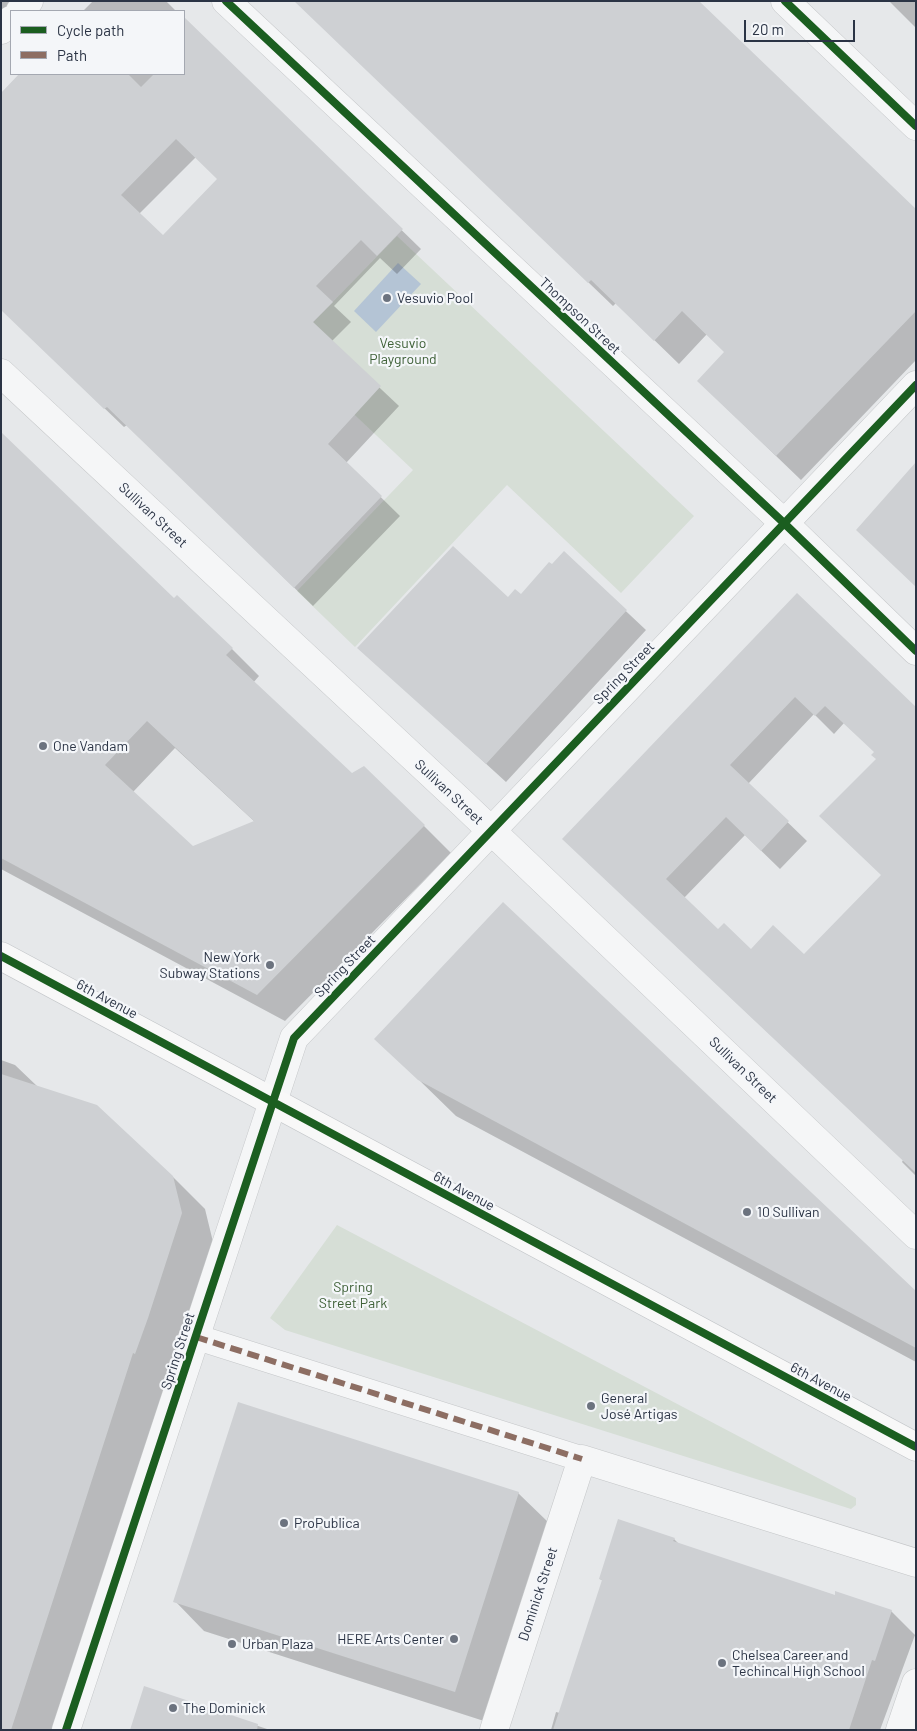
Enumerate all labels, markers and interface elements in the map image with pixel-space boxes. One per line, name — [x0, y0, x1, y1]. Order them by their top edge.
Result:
legend — [10, 10, 185, 75]
scale bar — [747, 10, 858, 42]
text: 20 m — [752, 20, 784, 38]
text: Cycle path — [57, 21, 124, 39]
text: Path — [57, 46, 87, 64]
street label: Thompson Street — [536, 274, 624, 358]
place label: Vesuvio Pool — [397, 290, 473, 306]
marker: Vesuvio Pool — [381, 292, 393, 304]
park label: Vesuvio Playground — [369, 335, 437, 368]
street label: Sullivan Street — [115, 479, 191, 551]
street label: Spring Street — [590, 638, 658, 708]
place label: One Vandam — [53, 738, 128, 754]
marker: One Vandam — [37, 740, 49, 752]
street label: Sullivan Street — [411, 756, 487, 828]
street label: Spring Street — [311, 931, 379, 1001]
place label: New York Subway Stations — [160, 949, 260, 982]
marker: New York Subway Stations — [264, 959, 276, 971]
street label: 6th Avenue — [73, 976, 141, 1022]
street label: Sullivan Street — [706, 1033, 780, 1107]
street label: 6th Avenue — [430, 1168, 498, 1214]
place label: 10 Sullivan — [757, 1204, 819, 1220]
marker: 10 Sullivan — [741, 1206, 753, 1218]
park label: Spring Street Park — [319, 1279, 387, 1311]
street label: Spring Street — [158, 1310, 198, 1392]
street label: 6th Avenue — [787, 1359, 855, 1405]
place label: General José Artigas — [601, 1390, 678, 1422]
marker: General José Artigas — [585, 1400, 597, 1412]
place label: ProPublica — [294, 1515, 360, 1531]
marker: ProPublica — [278, 1517, 290, 1529]
street label: Dominick Street — [515, 1545, 561, 1643]
place label: HERE Arts Center — [337, 1631, 444, 1647]
marker: HERE Arts Center — [448, 1633, 460, 1645]
place label: Urban Plaza — [242, 1636, 313, 1652]
marker: Urban Plaza — [226, 1638, 238, 1650]
place label: Chelsea Career and Techincal High School — [732, 1647, 865, 1680]
marker: Chelsea Career and Techincal High School — [716, 1657, 728, 1669]
place label: The Dominick — [183, 1700, 266, 1716]
marker: The Dominick — [167, 1702, 179, 1714]

